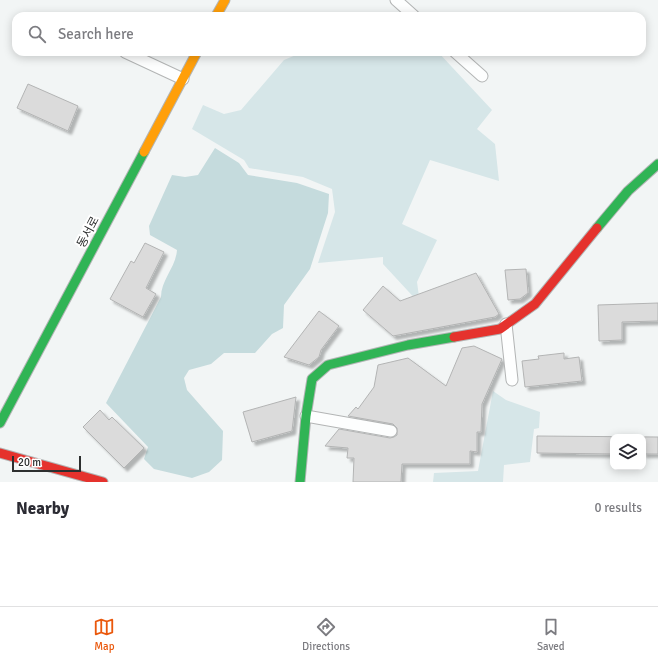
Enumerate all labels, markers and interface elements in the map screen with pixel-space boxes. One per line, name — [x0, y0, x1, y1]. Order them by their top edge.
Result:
search box — [12, 12, 646, 56]
icon: search — [26, 23, 48, 45]
text: Search here — [58, 25, 134, 43]
street label: 동서로 — [74, 214, 103, 250]
map controls — [610, 434, 646, 470]
button: layers — [610, 434, 646, 470]
scale bar — [12, 454, 81, 473]
text: 20 m — [18, 456, 41, 469]
text: Nearby — [16, 498, 69, 519]
text: 0 results — [594, 500, 642, 516]
tab: Map — [93, 616, 115, 653]
tab: Directions — [302, 616, 350, 653]
tab: Saved — [537, 616, 565, 653]

